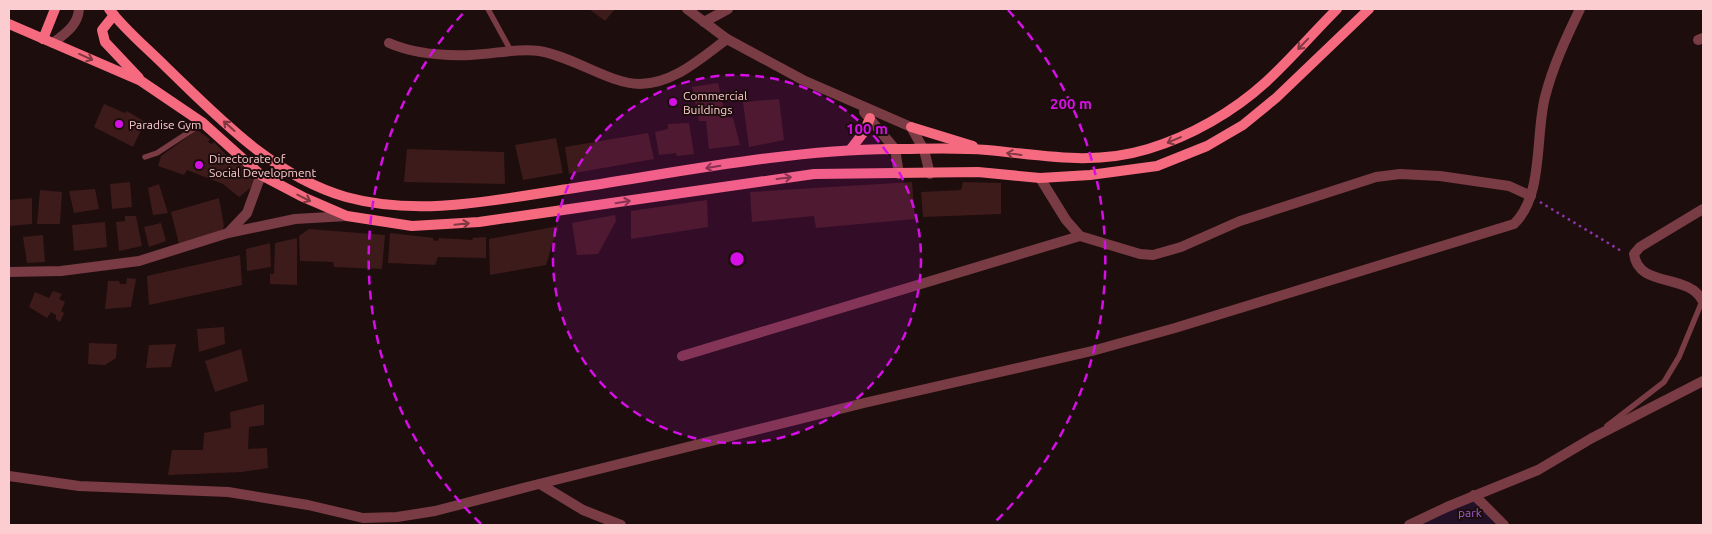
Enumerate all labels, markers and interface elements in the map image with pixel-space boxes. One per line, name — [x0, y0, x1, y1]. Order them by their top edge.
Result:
one-way arrow — [1297, 37, 1309, 50]
one-way arrow — [78, 53, 93, 63]
place label: Commercial Buildings — [683, 89, 747, 116]
text: 200 m — [1050, 95, 1092, 112]
marker: Commercial Buildings — [667, 96, 679, 108]
marker: Paradise Gym — [113, 118, 125, 130]
place label: Paradise Gym — [129, 118, 201, 131]
one-way arrow — [222, 120, 235, 132]
text: 100 m — [846, 120, 888, 137]
one-way arrow — [1166, 136, 1181, 145]
one-way arrow — [1006, 148, 1022, 158]
place label: Directorate of Social Development — [209, 152, 316, 179]
marker: Directorate of Social Development — [193, 159, 205, 171]
one-way arrow — [705, 162, 721, 172]
one-way arrow — [776, 173, 792, 183]
one-way arrow — [297, 193, 312, 203]
one-way arrow — [615, 196, 631, 206]
one-way arrow — [454, 219, 470, 229]
centre of rings — [728, 250, 746, 268]
park label: park — [1458, 506, 1482, 519]

